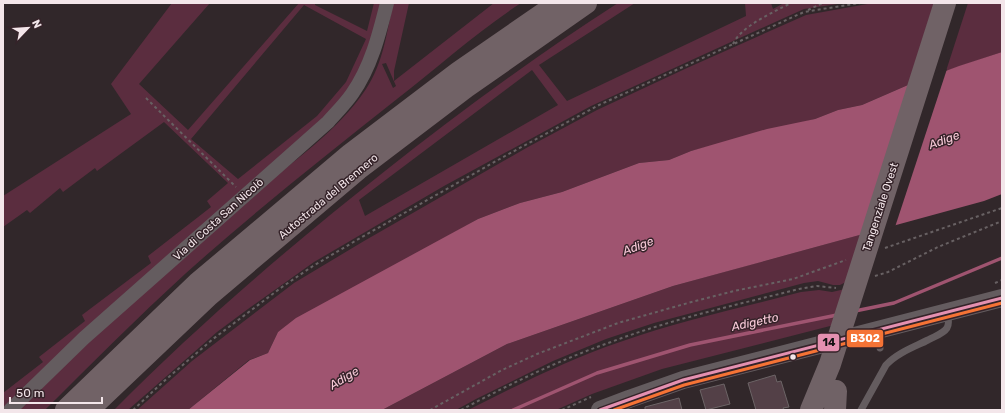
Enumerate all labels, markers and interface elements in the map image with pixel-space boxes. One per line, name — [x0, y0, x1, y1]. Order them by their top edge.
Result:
north arrow — [8, 8, 48, 48]
text: N — [29, 18, 44, 30]
water label: Adige — [926, 128, 962, 152]
street label: Autostrada del Brennero — [276, 151, 381, 242]
street label: Tangenziale Ovest — [860, 160, 901, 253]
street label: Via di Costa San Nicolò — [171, 175, 266, 263]
water label: Adige — [620, 234, 656, 258]
water label: Adigetto — [729, 310, 780, 334]
line badge: B302 — [846, 329, 884, 348]
text: B302 — [850, 332, 880, 345]
line badge: 14 — [817, 333, 840, 352]
text: 14 — [823, 336, 836, 349]
unlabelled marker — [788, 352, 798, 362]
water label: Adige — [326, 364, 362, 393]
scale bar — [10, 379, 102, 405]
text: 50 m — [16, 386, 44, 400]

